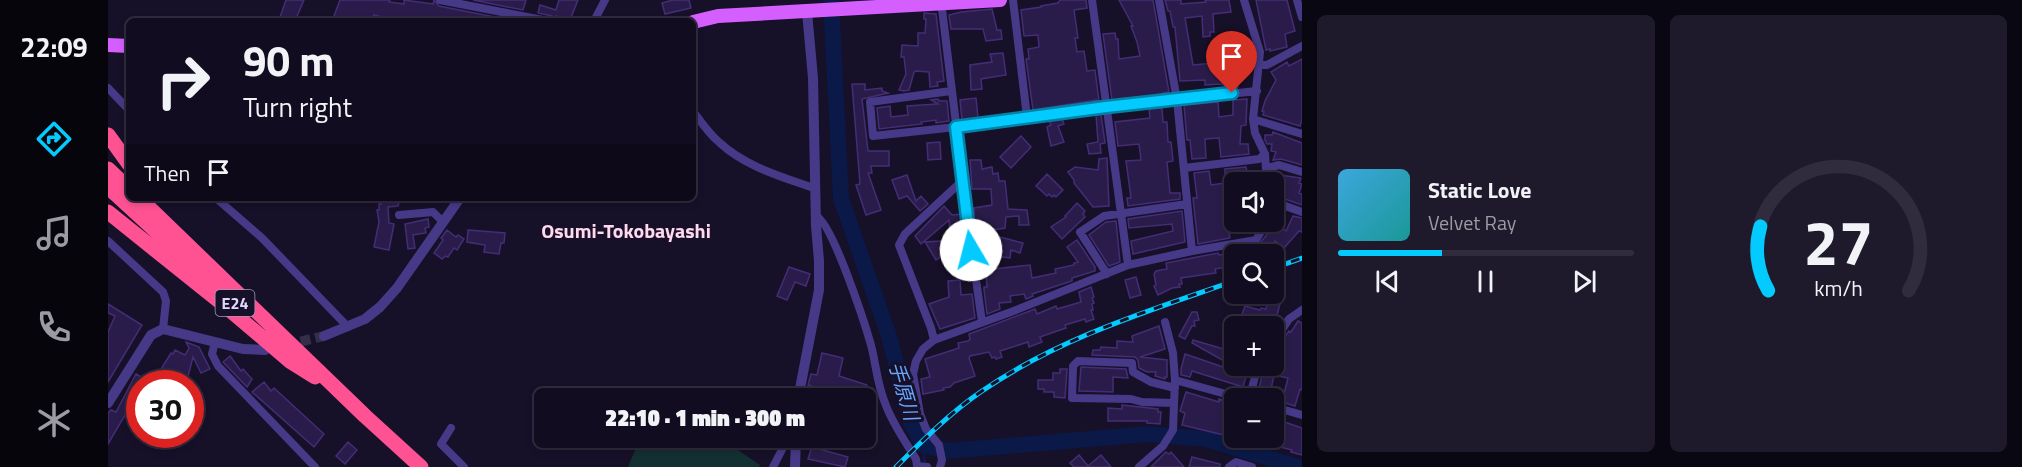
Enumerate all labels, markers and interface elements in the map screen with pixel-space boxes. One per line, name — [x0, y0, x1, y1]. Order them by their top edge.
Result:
text: 22:09 — [20, 26, 88, 67]
text: 90 m — [243, 28, 335, 92]
pin — [1206, 31, 1257, 93]
icon: arrive — [1215, 40, 1248, 73]
icon: right — [144, 42, 222, 120]
text: Turn right — [243, 86, 352, 127]
icon: directions — [33, 118, 75, 160]
text: Then — [144, 156, 190, 190]
icon: arrive — [202, 156, 235, 189]
map controls — [1224, 172, 1284, 448]
button: sound — [1224, 172, 1284, 232]
text: Static Love — [1428, 173, 1531, 207]
text: 27 — [1803, 194, 1873, 289]
text: Velvet Ray — [1428, 207, 1517, 238]
icon: music — [33, 212, 75, 254]
district label: Osumi-Tokobayashi — [541, 215, 711, 246]
position arrow — [939, 218, 1003, 282]
button: search — [1224, 244, 1284, 304]
icon: previous — [1371, 265, 1404, 298]
icon: pause — [1469, 265, 1502, 298]
icon: next — [1568, 265, 1601, 298]
text: km/h — [1814, 272, 1863, 304]
road number: E24 — [216, 290, 254, 316]
icon: phone — [33, 306, 75, 348]
button: + — [1224, 316, 1284, 376]
water label: 手原川 — [881, 358, 928, 426]
speed limit sign: 30 — [126, 370, 204, 448]
button: − — [1224, 388, 1284, 448]
icon: climate — [33, 399, 75, 441]
text: 22:10 · 1 min · 300 m — [605, 401, 805, 435]

